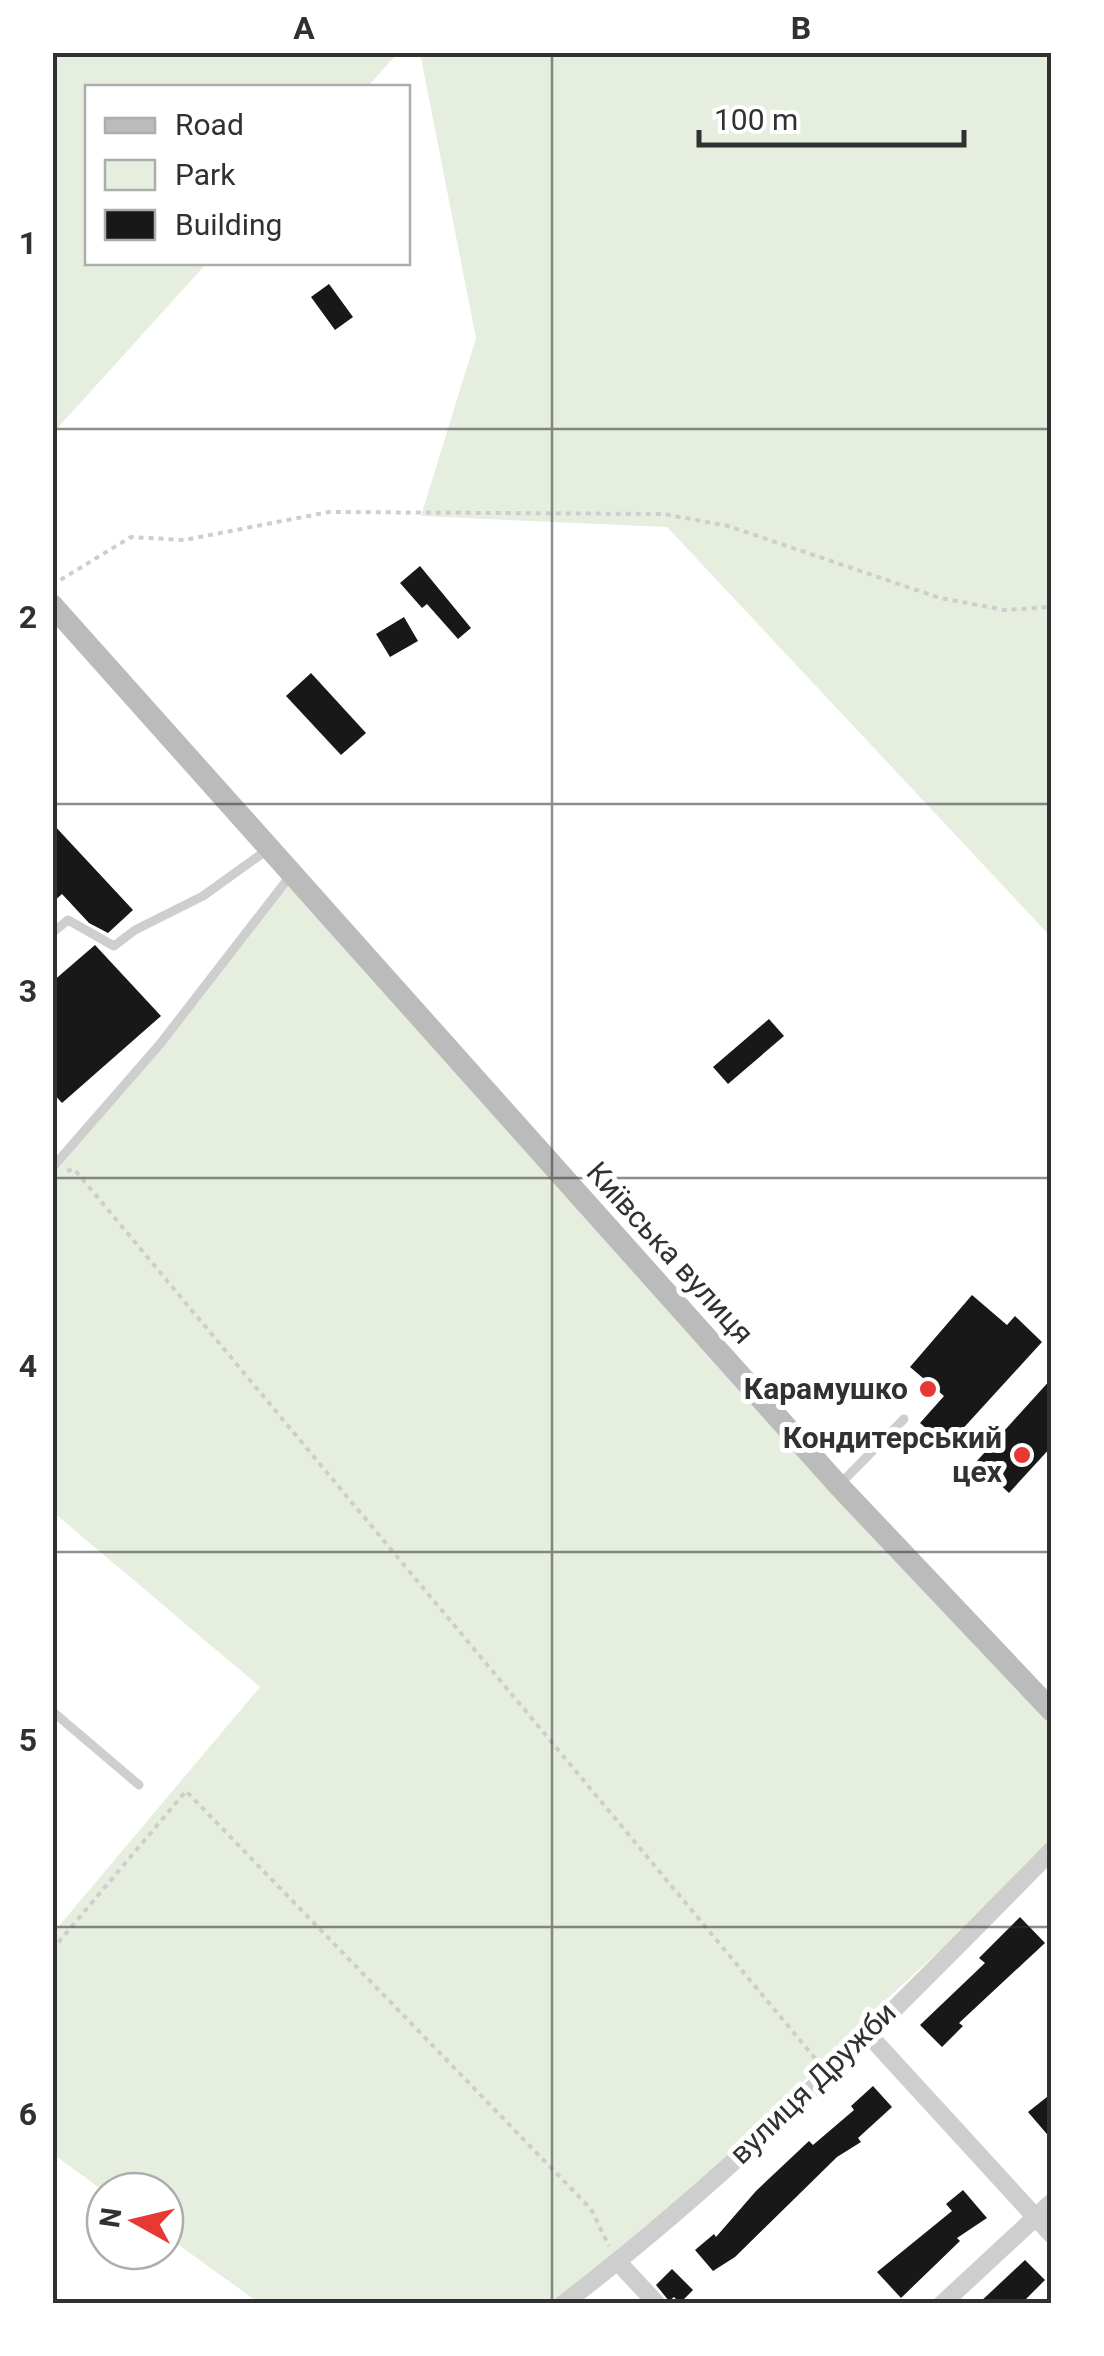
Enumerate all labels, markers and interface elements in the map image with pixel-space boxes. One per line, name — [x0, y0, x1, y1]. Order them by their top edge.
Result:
text: A — [293, 9, 315, 47]
text: B — [791, 9, 811, 47]
legend — [85, 85, 410, 265]
scale bar — [699, 85, 964, 147]
text: 100 m — [714, 102, 798, 137]
text: Road — [175, 107, 244, 142]
text: Park — [175, 157, 236, 192]
text: Building — [175, 207, 282, 242]
text: 1 — [19, 224, 37, 262]
text: 2 — [19, 598, 37, 636]
text: 3 — [19, 972, 37, 1010]
street label: Київська вулиця — [580, 1155, 761, 1351]
text: 4 — [19, 1347, 37, 1385]
place label: Карамушко — [744, 1371, 908, 1406]
marker: Карамушко — [917, 1378, 939, 1400]
place label: Кондитерський цех — [783, 1420, 1003, 1489]
marker: Кондитерський цех — [1011, 1444, 1033, 1466]
text: 5 — [19, 1721, 37, 1759]
street label: вулиця Дружби — [722, 1995, 903, 2171]
text: 6 — [19, 2095, 37, 2133]
north arrow — [85, 2171, 185, 2271]
text: N — [93, 2206, 128, 2230]

